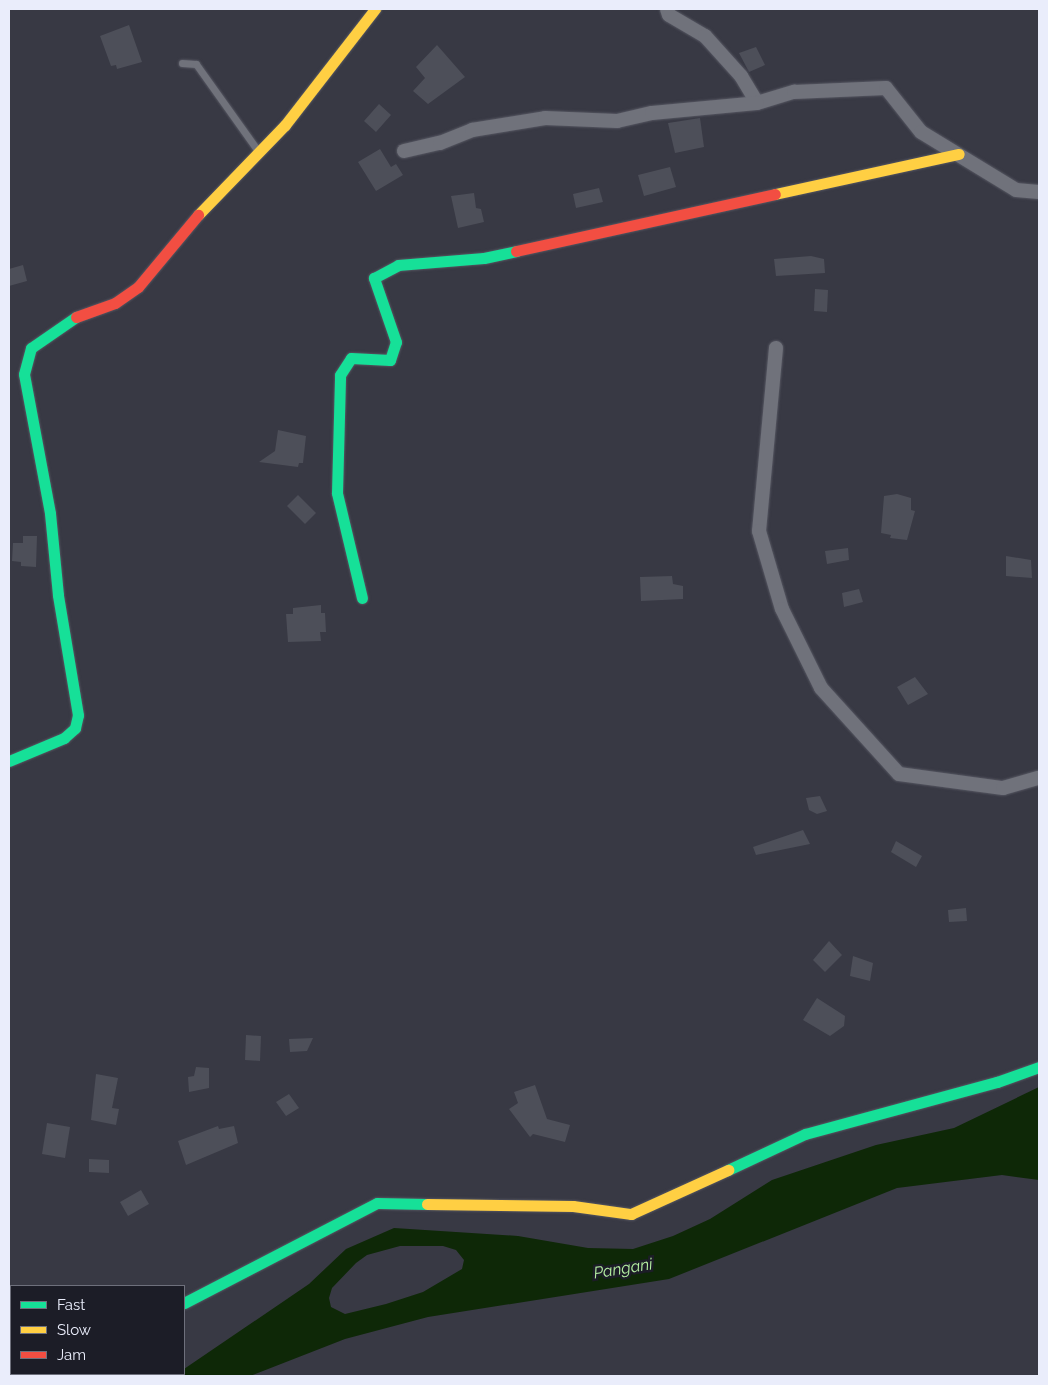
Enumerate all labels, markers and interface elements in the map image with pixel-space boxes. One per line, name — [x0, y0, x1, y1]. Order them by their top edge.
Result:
water label: Pangani — [592, 1255, 654, 1283]
legend — [10, 1285, 185, 1375]
text: Fast — [57, 1296, 85, 1314]
text: Slow — [57, 1321, 91, 1339]
text: Jam — [57, 1346, 86, 1364]

